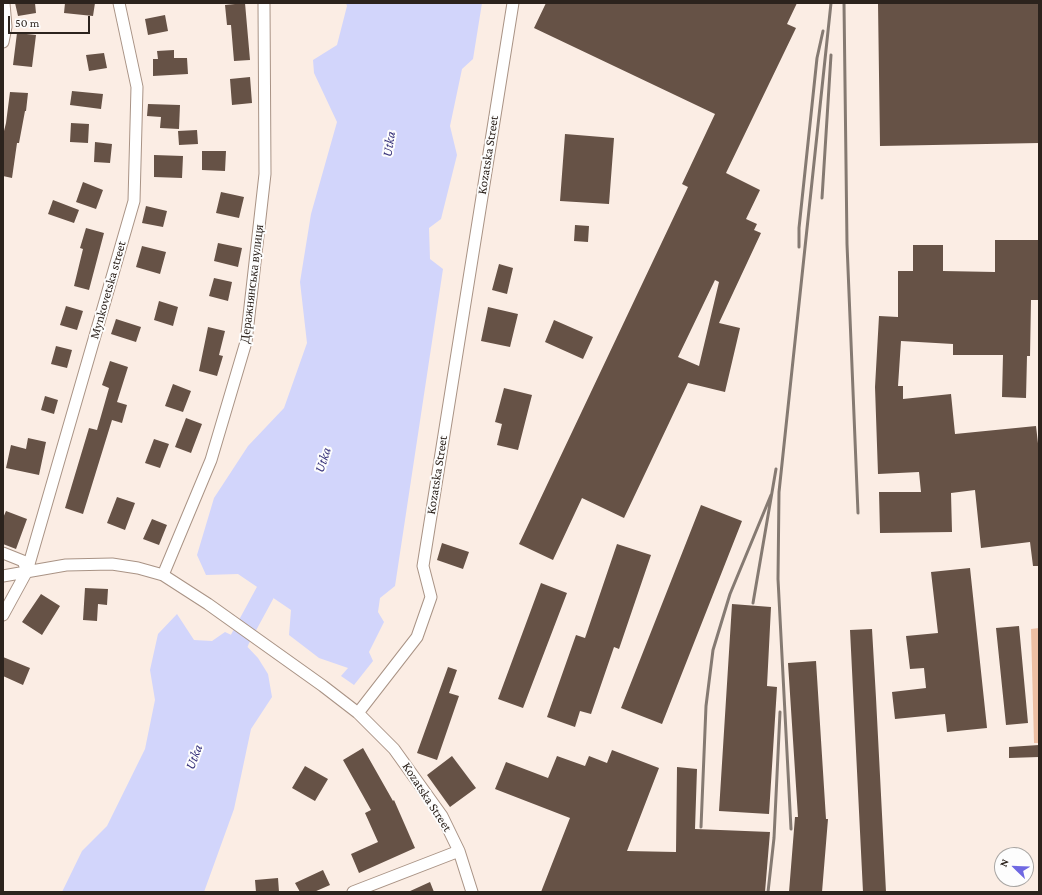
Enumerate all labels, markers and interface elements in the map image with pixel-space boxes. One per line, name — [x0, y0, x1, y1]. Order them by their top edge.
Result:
scale bar — [10, 8, 92, 34]
text: 50 m — [15, 16, 39, 30]
street label: Kozatska Street — [474, 114, 502, 196]
water label: Utka — [379, 130, 399, 158]
street label: Деражнянська вулиця — [237, 224, 267, 344]
street label: Mynkovetska street — [87, 239, 129, 341]
street label: Kozatska Street — [423, 434, 451, 516]
water label: Utka — [311, 445, 335, 475]
water label: Utka — [182, 742, 206, 772]
street label: Kozatska Street — [399, 759, 455, 835]
north arrow — [994, 847, 1034, 887]
text: N — [997, 857, 1011, 868]

